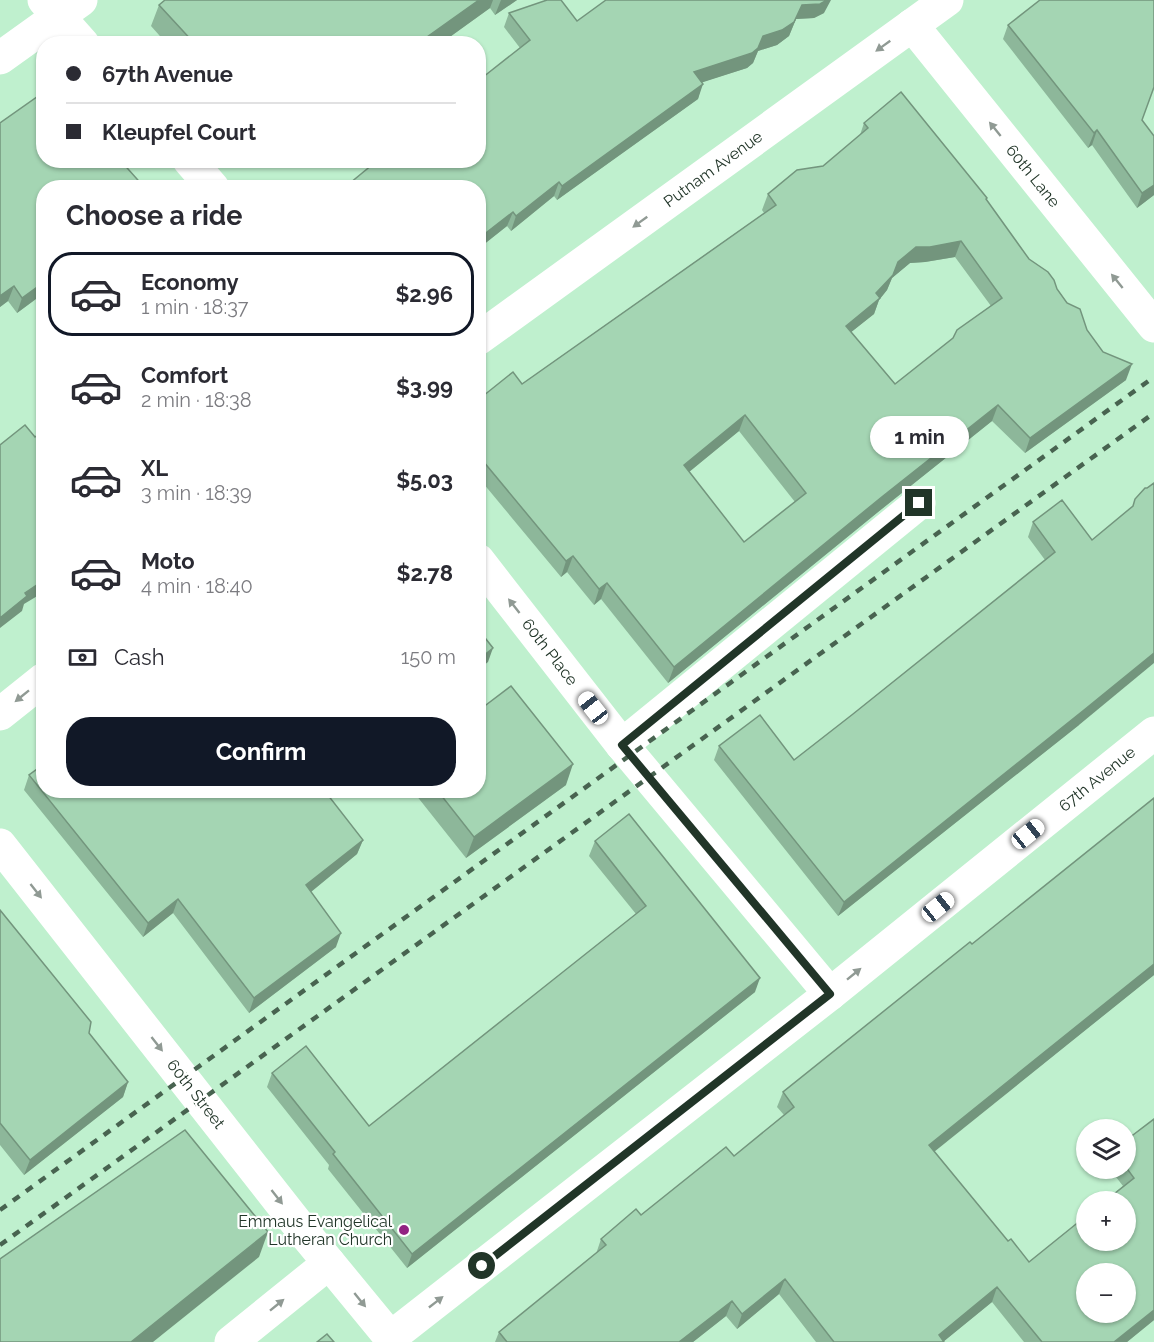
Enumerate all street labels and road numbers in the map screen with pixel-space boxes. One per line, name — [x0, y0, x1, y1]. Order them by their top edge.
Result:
street label: Putnam Avenue — [660, 127, 766, 211]
street label: 60th Lane — [1002, 141, 1064, 211]
street label: 60th Place — [518, 615, 582, 689]
street label: 67th Avenue — [1055, 742, 1139, 816]
street label: 60th Street — [163, 1056, 229, 1133]

